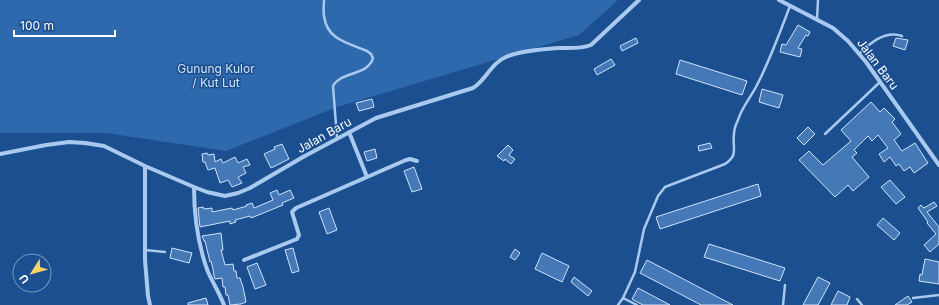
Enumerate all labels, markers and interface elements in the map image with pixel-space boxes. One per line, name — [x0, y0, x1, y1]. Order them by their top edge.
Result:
scale bar — [14, 12, 115, 38]
text: 100 m — [20, 18, 54, 33]
street label: Jalan Baru — [854, 36, 902, 92]
park label: Gunung Kulor / Kut Lut — [177, 61, 255, 90]
street label: Jalan Baru — [294, 114, 354, 156]
north arrow — [12, 253, 52, 293]
text: U — [16, 272, 32, 286]

